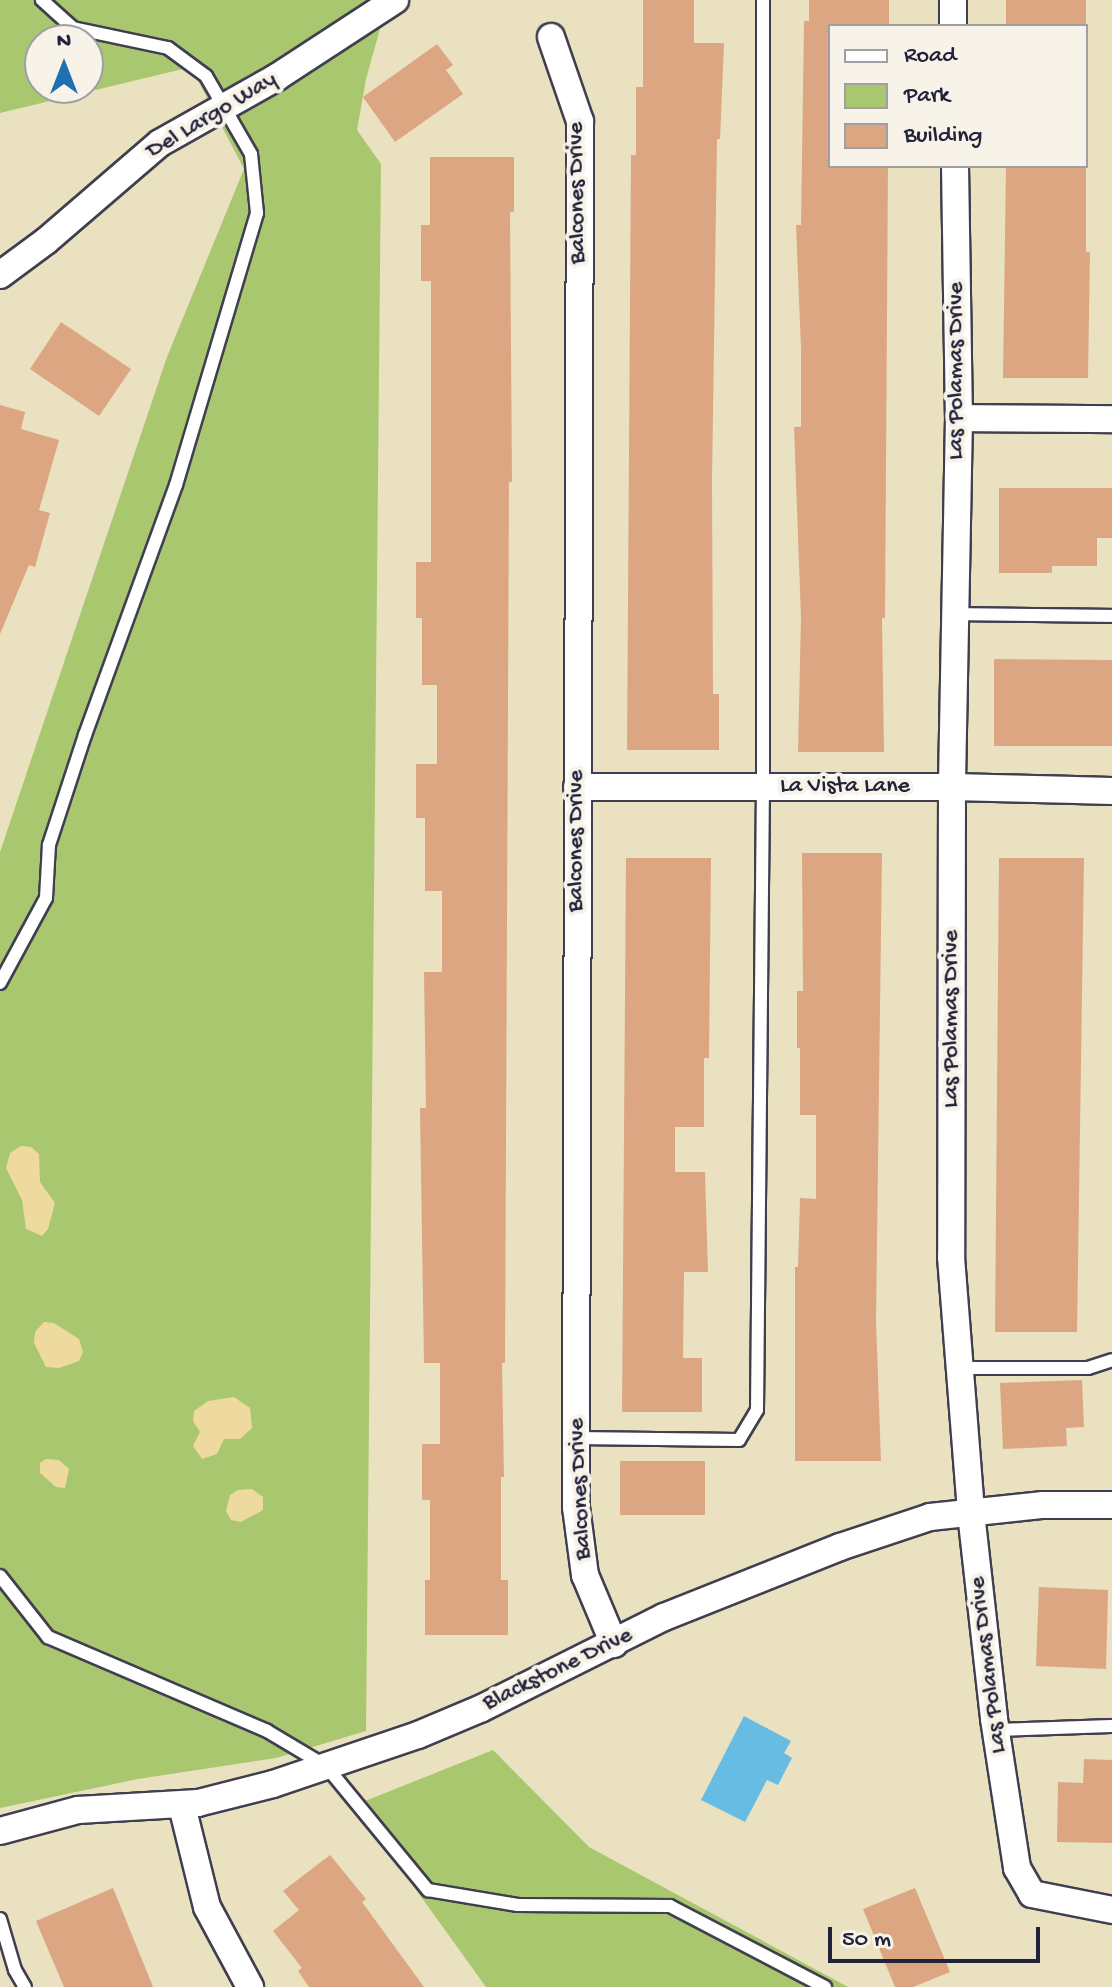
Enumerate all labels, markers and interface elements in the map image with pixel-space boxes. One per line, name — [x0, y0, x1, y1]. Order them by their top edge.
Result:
north arrow — [24, 24, 104, 104]
legend — [828, 24, 1088, 168]
text: N — [57, 29, 71, 55]
text: Road — [904, 42, 956, 71]
street label: Del Largo Way — [142, 66, 282, 166]
text: Park — [904, 82, 950, 111]
street label: Balcones Drive — [562, 122, 594, 264]
text: Building — [904, 122, 982, 151]
street label: Las Polamas Drive — [943, 282, 971, 460]
street label: Balcones Drive — [563, 770, 591, 912]
street label: La Vista Lane — [780, 773, 910, 801]
street label: Las Polamas Drive — [938, 930, 966, 1108]
street label: Balcones Drive — [563, 1417, 599, 1561]
street label: Las Polamas Drive — [964, 1575, 1014, 1755]
street label: Blackstone Drive — [479, 1621, 637, 1719]
scale bar — [832, 1911, 1044, 1961]
text: 50 m — [842, 1926, 891, 1955]

